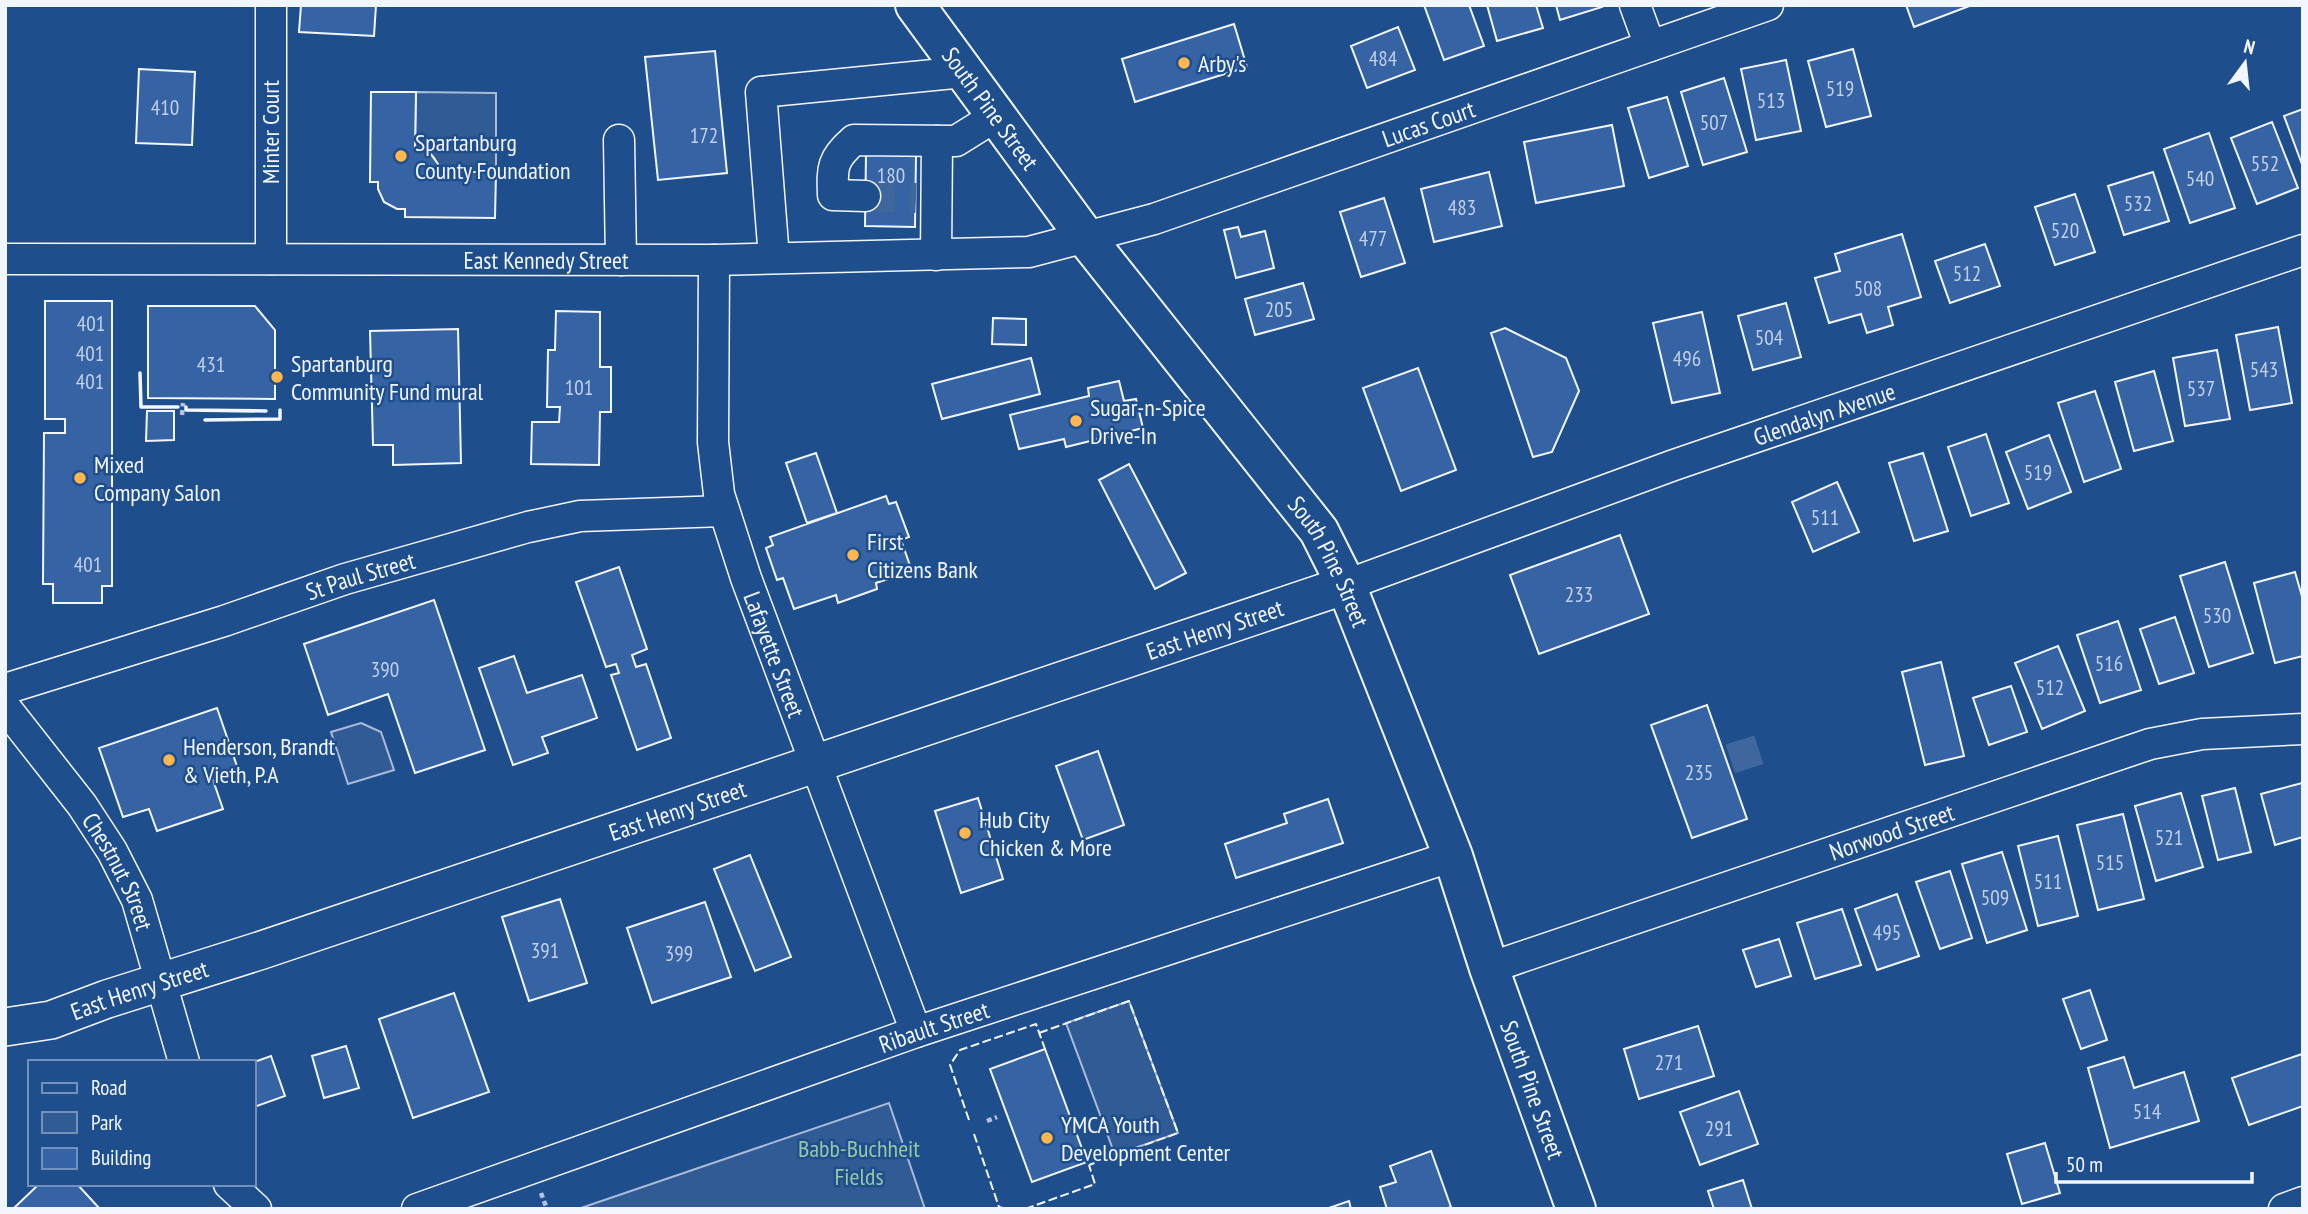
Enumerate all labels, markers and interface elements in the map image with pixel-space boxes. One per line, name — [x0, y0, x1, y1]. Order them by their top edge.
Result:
north arrow — [2210, 28, 2280, 98]
text: N — [2241, 34, 2257, 59]
street label: South Pine Street — [935, 41, 1046, 176]
house number: 484 — [1369, 45, 1398, 72]
place label: Arby's — [1198, 48, 1246, 79]
marker: Arby's — [1176, 55, 1192, 71]
house number: 519 — [1826, 75, 1854, 102]
street label: Minter Court — [255, 80, 286, 184]
house number: 513 — [1757, 87, 1785, 114]
street label: Lucas Court — [1378, 93, 1479, 154]
house number: 410 — [151, 94, 179, 121]
house number: 507 — [1700, 109, 1728, 136]
house number: 172 — [690, 122, 718, 149]
place label: Spartanburg County Foundation — [415, 127, 570, 186]
marker: Spartanburg County Foundation — [393, 148, 409, 164]
house number: 552 — [2251, 150, 2279, 177]
house number: 180 — [877, 162, 905, 189]
house number: 540 — [2186, 165, 2214, 192]
house number: 532 — [2124, 190, 2152, 217]
house number: 483 — [1448, 194, 1476, 221]
house number: 520 — [2051, 217, 2079, 244]
house number: 477 — [1359, 225, 1387, 252]
street label: East Kennedy Street — [463, 244, 629, 275]
house number: 512 — [1953, 260, 1981, 287]
house number: 508 — [1854, 275, 1882, 302]
house number: 205 — [1265, 296, 1293, 323]
house number: 401 — [77, 310, 105, 337]
house number: 504 — [1755, 324, 1784, 351]
house number: 401 — [76, 340, 104, 367]
house number: 496 — [1673, 345, 1701, 372]
place label: Spartanburg Community Fund mural — [291, 348, 484, 407]
house number: 431 — [197, 351, 225, 378]
house number: 543 — [2250, 356, 2278, 383]
house number: 401 — [76, 368, 104, 395]
marker: Spartanburg Community Fund mural — [269, 369, 285, 385]
house number: 101 — [565, 374, 593, 401]
street label: Glendalyn Avenue — [1749, 375, 1899, 452]
house number: 537 — [2187, 375, 2215, 402]
place label: Sugar-n-Spice Drive-In — [1090, 392, 1206, 451]
marker: Sugar-n-Spice Drive-In — [1068, 413, 1084, 429]
place label: Mixed Company Salon — [94, 449, 221, 508]
house number: 519 — [2024, 459, 2052, 486]
marker: Mixed Company Salon — [72, 470, 88, 486]
street label: South Pine Street — [1282, 489, 1377, 632]
house number: 511 — [1811, 504, 1839, 531]
place label: First Citizens Bank — [867, 526, 978, 585]
street label: St Paul Street — [301, 544, 419, 607]
marker: First Citizens Bank — [845, 547, 861, 563]
house number: 401 — [74, 551, 102, 578]
house number: 233 — [1565, 581, 1593, 608]
street label: Lafayette Street — [737, 587, 812, 722]
street label: East Henry Street — [1142, 592, 1288, 667]
house number: 530 — [2203, 602, 2231, 629]
house number: 516 — [2095, 650, 2123, 677]
house number: 390 — [371, 656, 399, 683]
house number: 512 — [2036, 674, 2064, 701]
place label: Henderson, Brandt & Vieth, P.A — [183, 731, 336, 790]
marker: Henderson, Brandt & Vieth, P.A — [161, 752, 177, 768]
house number: 235 — [1685, 759, 1713, 786]
street label: East Henry Street — [605, 773, 750, 848]
street label: Norwood Street — [1825, 796, 1958, 867]
place label: Hub City Chicken & More — [979, 804, 1112, 863]
street label: Chestnut Street — [76, 807, 161, 934]
house number: 521 — [2155, 824, 2183, 851]
marker: Hub City Chicken & More — [957, 825, 973, 841]
house number: 515 — [2096, 849, 2124, 876]
house number: 511 — [2034, 868, 2062, 895]
house number: 509 — [1981, 884, 2009, 911]
house number: 495 — [1873, 919, 1901, 946]
house number: 391 — [531, 937, 559, 964]
house number: 399 — [665, 940, 693, 967]
street label: East Henry Street — [66, 952, 212, 1027]
street label: Ribault Street — [874, 994, 993, 1060]
street label: South Pine Street — [1494, 1016, 1572, 1163]
house number: 271 — [1655, 1049, 1683, 1076]
legend — [28, 1060, 256, 1186]
text: Road — [91, 1074, 127, 1101]
house number: 514 — [2133, 1098, 2162, 1125]
text: Park — [91, 1109, 122, 1136]
place label: YMCA Youth Development Center — [1061, 1109, 1231, 1168]
house number: 291 — [1705, 1115, 1733, 1142]
marker: YMCA Youth Development Center — [1039, 1130, 1055, 1146]
park label: Babb-Buchheit Fields — [798, 1133, 920, 1192]
scale bar — [2056, 1140, 2252, 1184]
text: Building — [91, 1144, 151, 1171]
text: 50 m — [2066, 1151, 2103, 1178]

